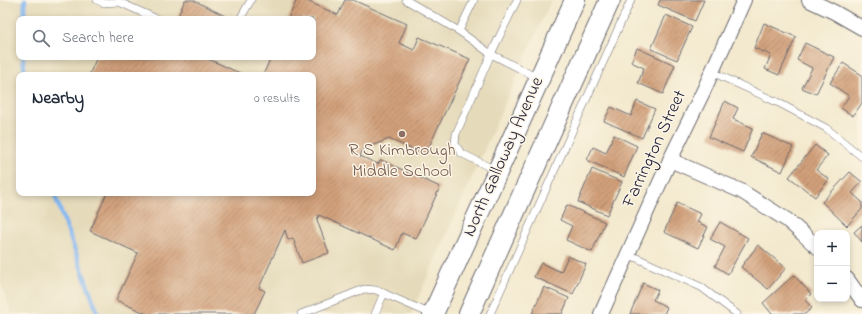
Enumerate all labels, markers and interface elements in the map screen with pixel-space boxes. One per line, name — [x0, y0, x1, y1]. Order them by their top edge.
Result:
search box — [16, 16, 316, 60]
icon: search — [30, 27, 52, 49]
text: Search here — [62, 27, 134, 49]
street label: North Galloway Avenue — [457, 72, 551, 241]
text: Nearby — [32, 86, 84, 111]
street label: Farrington Street — [616, 86, 695, 213]
text: 0 results — [254, 89, 300, 108]
marker: R S Kimbrough Middle School — [397, 129, 407, 139]
place label: R S Kimbrough Middle School — [348, 138, 456, 185]
map controls — [814, 230, 850, 302]
button: + — [814, 230, 850, 266]
button: − — [814, 266, 850, 302]

